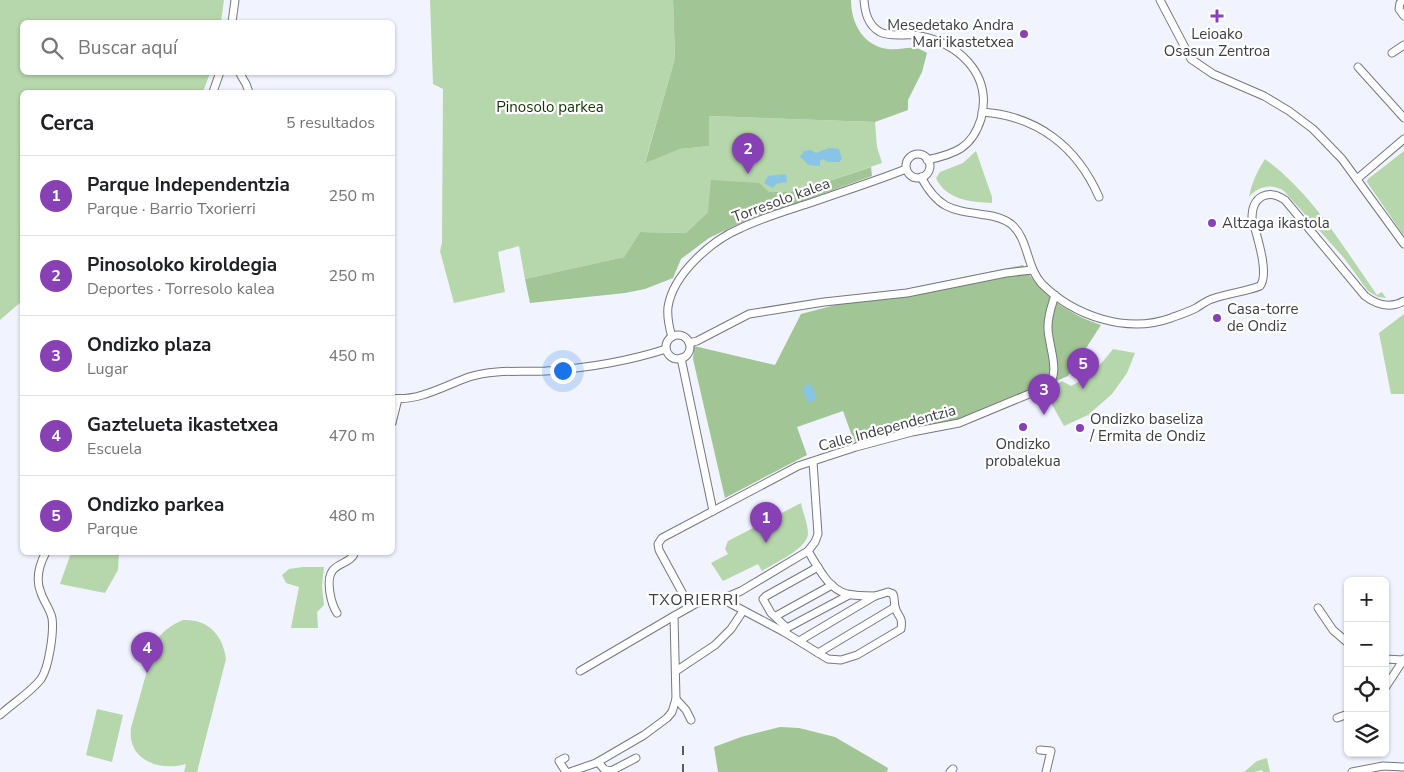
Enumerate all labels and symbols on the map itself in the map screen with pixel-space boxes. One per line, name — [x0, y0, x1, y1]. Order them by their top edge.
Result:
marker: Leioako Osasun Zentroa — [1210, 9, 1224, 23]
place label: Mesedetako Andra Mari ikastetxea — [887, 15, 1014, 52]
place label: Leioako Osasun Zentroa — [1164, 24, 1270, 61]
marker: Mesedetako Andra Mari ikastetxea — [1018, 28, 1030, 40]
park label: Pinosolo parkea — [496, 97, 604, 117]
pin: 2 — [732, 133, 764, 174]
street label: Torresolo kalea — [729, 173, 833, 227]
place label: Altzaga ikastola — [1222, 213, 1330, 233]
marker: Altzaga ikastola — [1206, 217, 1218, 229]
place label: Casa-torre de Ondiz — [1227, 299, 1298, 336]
marker: Casa-torre de Ondiz — [1211, 312, 1223, 324]
pin: 5 — [1067, 348, 1099, 389]
your location — [550, 358, 576, 384]
pin: 3 — [1028, 374, 1060, 415]
street label: Calle Independentzia — [816, 400, 958, 456]
place label: Ondizko baseliza / Ermita de Ondiz — [1089, 409, 1205, 446]
marker: Ondizko probalekua — [1017, 421, 1029, 433]
marker: Ondizko baseliza / Ermita de Ondiz — [1074, 422, 1086, 434]
place label: Ondizko probalekua — [985, 434, 1061, 471]
pin: 1 — [750, 502, 782, 543]
district label: TXORIERRI — [649, 589, 739, 611]
pin: 4 — [131, 632, 163, 673]

